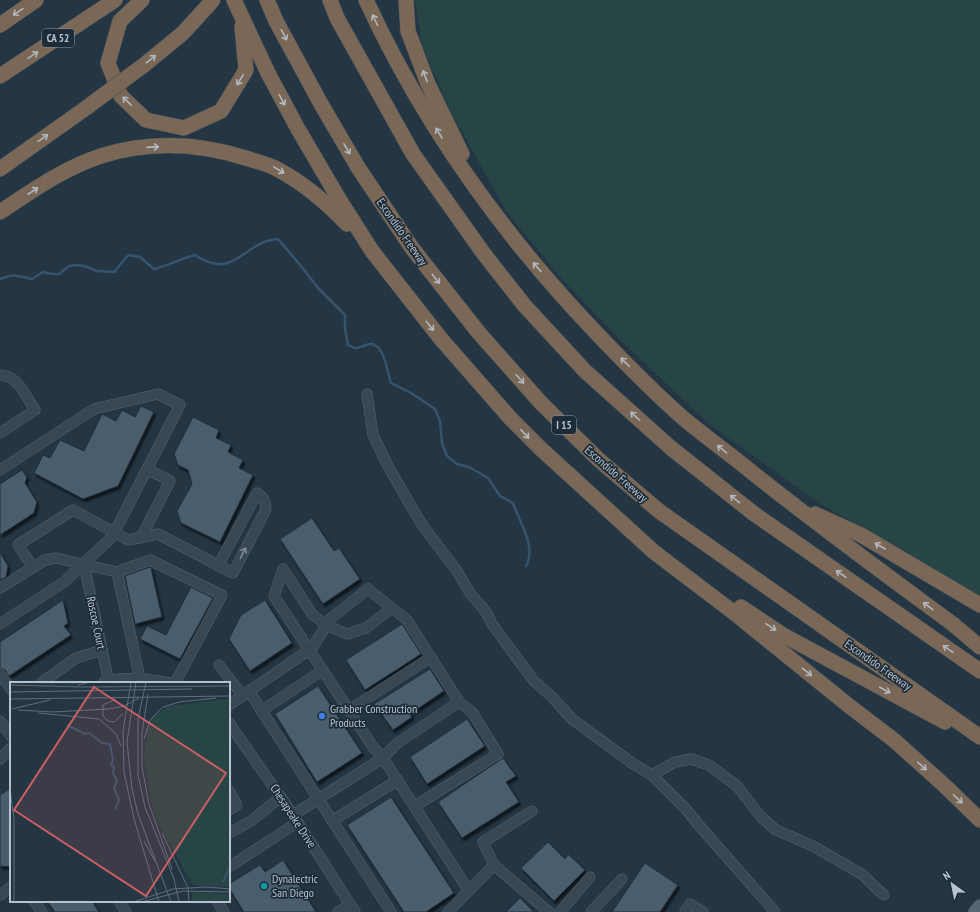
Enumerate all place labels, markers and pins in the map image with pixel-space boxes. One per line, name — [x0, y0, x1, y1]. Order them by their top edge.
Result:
place label: Grabber Construction Products — [330, 701, 417, 730]
marker: Grabber Construction Products — [317, 711, 327, 721]
place label: Dynalectric San Diego — [272, 871, 319, 900]
marker: Dynalectric San Diego — [259, 881, 269, 891]

